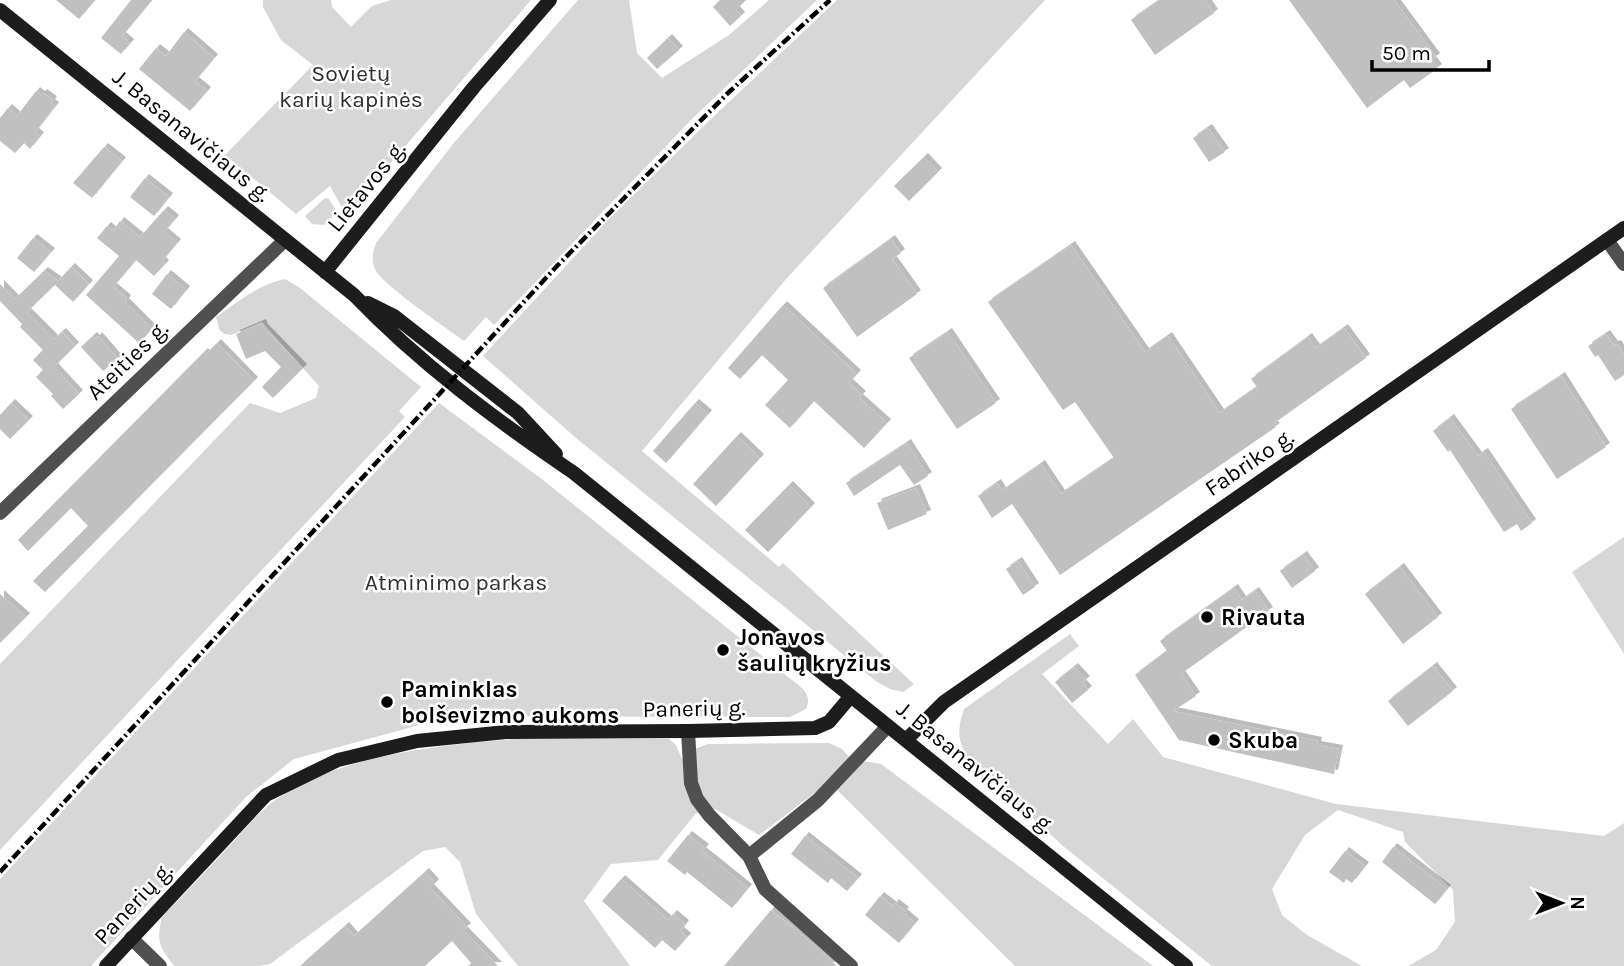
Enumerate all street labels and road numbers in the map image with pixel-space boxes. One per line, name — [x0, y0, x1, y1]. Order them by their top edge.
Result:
street label: J. Basanavičiaus g. — [107, 63, 276, 207]
street label: Lietavos g. — [321, 135, 411, 237]
street label: Ateities g. — [81, 315, 174, 406]
street label: Fabriko g. — [1200, 423, 1299, 502]
street label: Panerių g. — [642, 694, 746, 723]
street label: J. Basanavičiaus g. — [891, 695, 1060, 839]
street label: Panerių g. — [88, 857, 178, 950]

